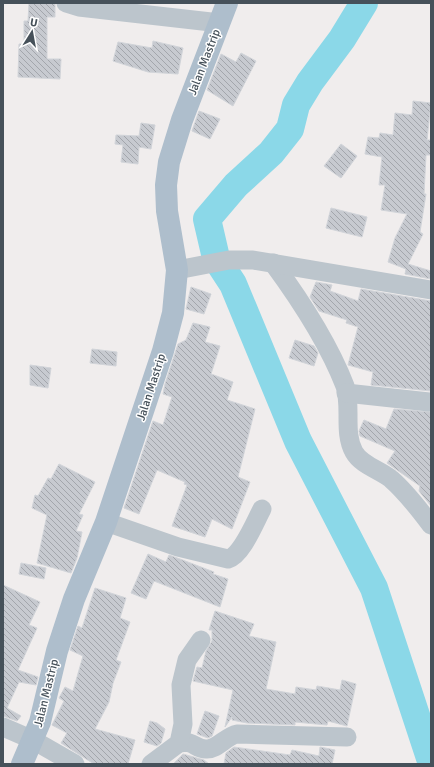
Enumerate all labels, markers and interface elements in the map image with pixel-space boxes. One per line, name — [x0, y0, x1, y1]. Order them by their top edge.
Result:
north arrow — [12, 12, 52, 52]
text: U — [29, 16, 39, 30]
street label: Jalan Mastrip — [185, 27, 224, 97]
street label: Jalan Mastrip — [134, 352, 169, 422]
street label: Jalan Mastrip — [31, 658, 62, 729]

